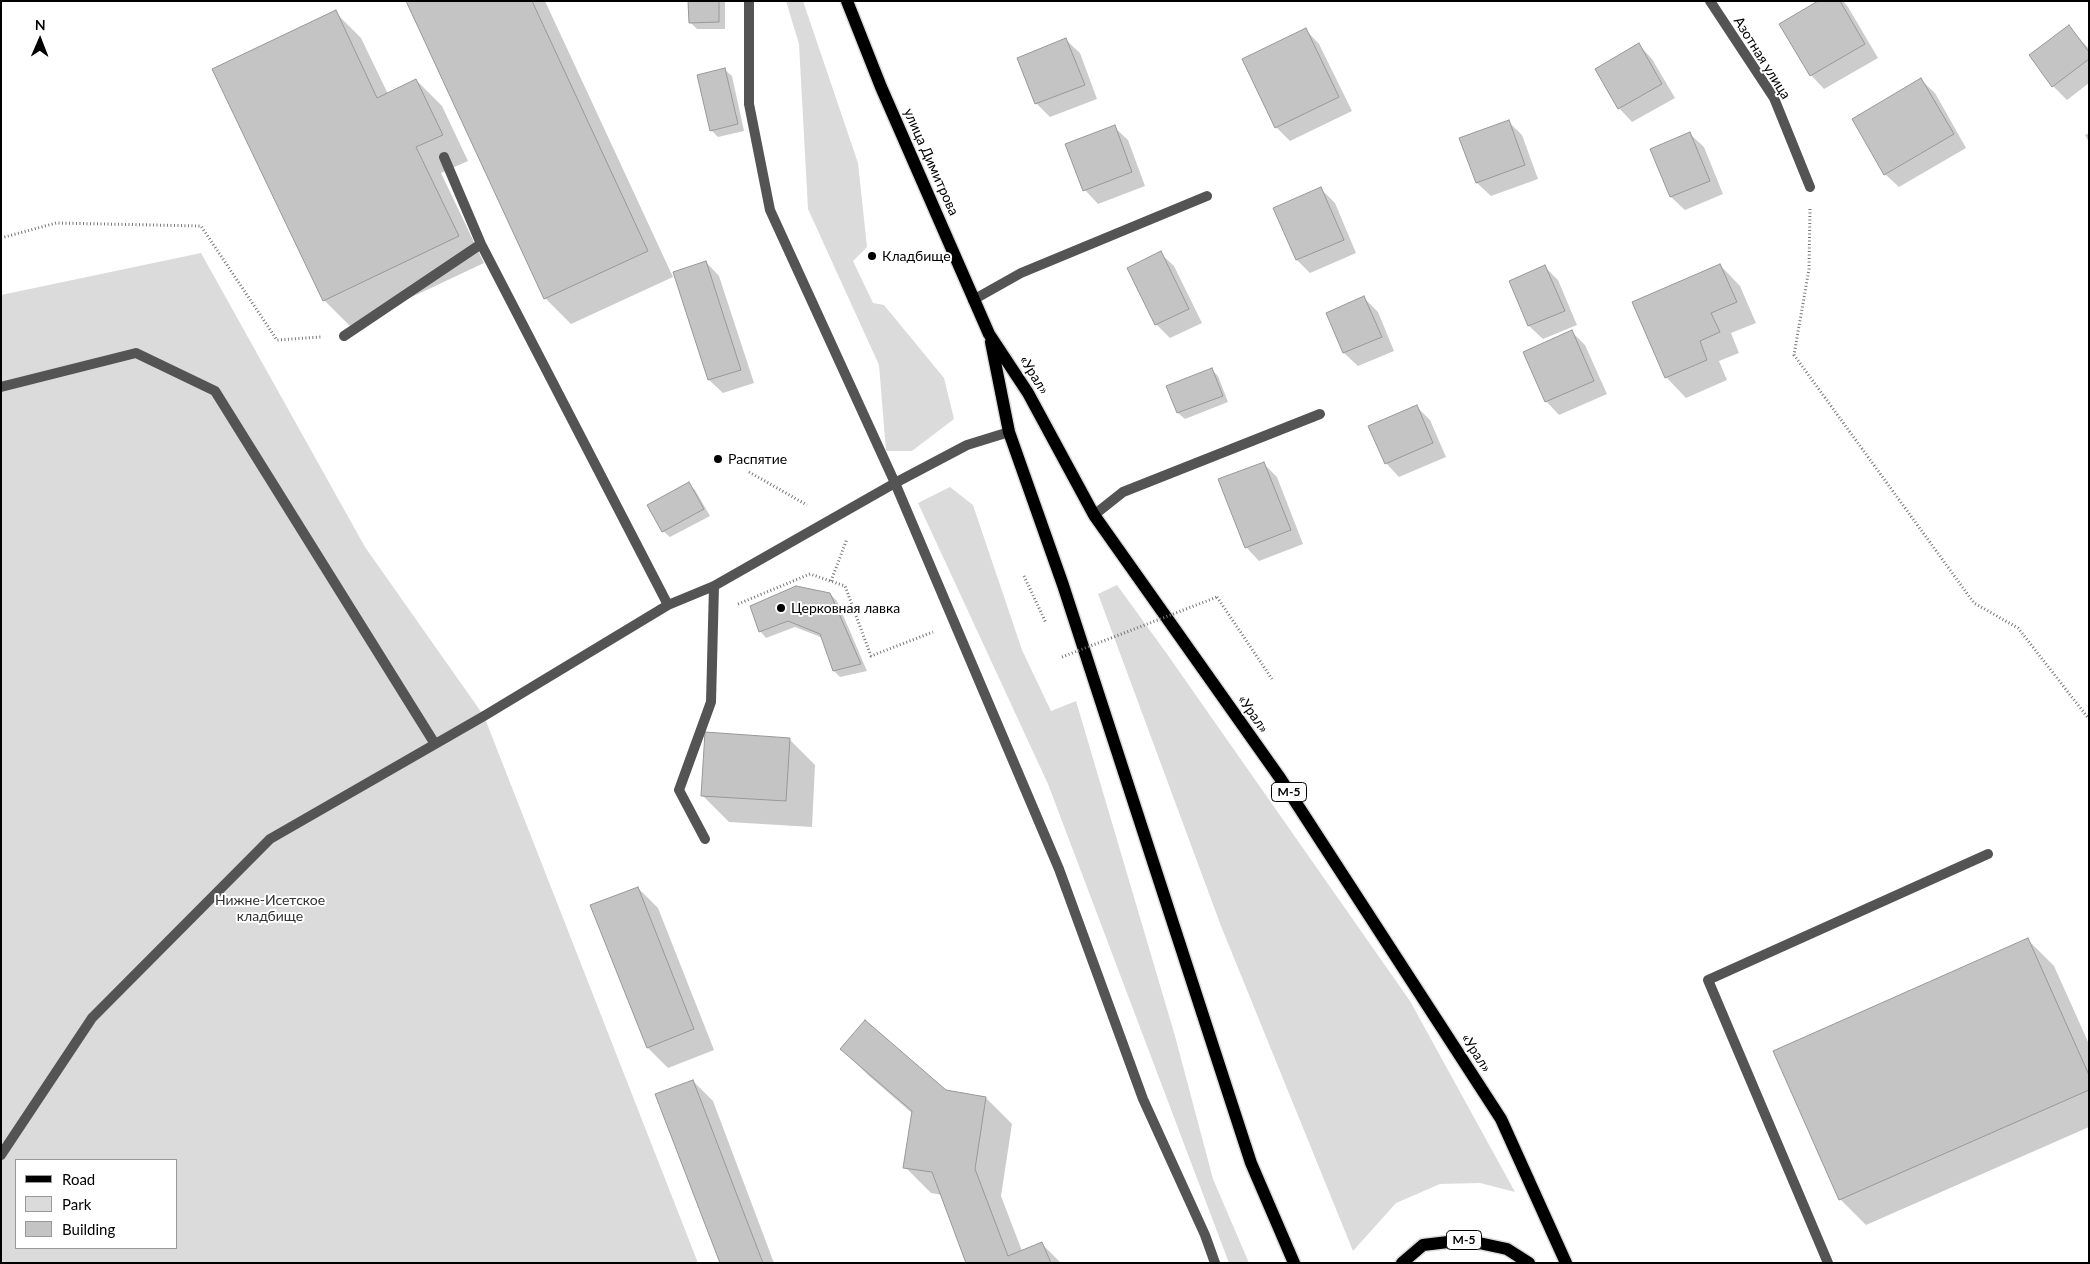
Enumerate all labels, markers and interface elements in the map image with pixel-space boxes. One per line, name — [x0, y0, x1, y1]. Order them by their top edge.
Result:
street label: Азотная улица — [1730, 14, 1794, 102]
north arrow — [15, 15, 65, 65]
text: N — [35, 16, 46, 33]
street label: улица Димитрова — [900, 106, 962, 218]
place label: Кладбище — [882, 248, 951, 264]
marker: Кладбище — [866, 250, 878, 262]
street label: «Урал» — [1016, 353, 1052, 397]
place label: Распятие — [728, 451, 787, 467]
marker: Распятие — [712, 453, 724, 465]
place label: Церковная лавка — [791, 600, 900, 616]
marker: Церковная лавка — [775, 602, 787, 614]
street label: «Урал» — [1234, 692, 1272, 736]
road number: М-5 — [1272, 782, 1306, 802]
park label: Нижне-Исетское кладбище — [215, 892, 325, 924]
street label: «Урал» — [1457, 1031, 1495, 1075]
legend — [15, 1159, 178, 1249]
text: Road — [62, 1170, 95, 1188]
text: Park — [62, 1195, 91, 1213]
text: Building — [62, 1220, 115, 1238]
road number: М-5 — [1446, 1230, 1482, 1250]

